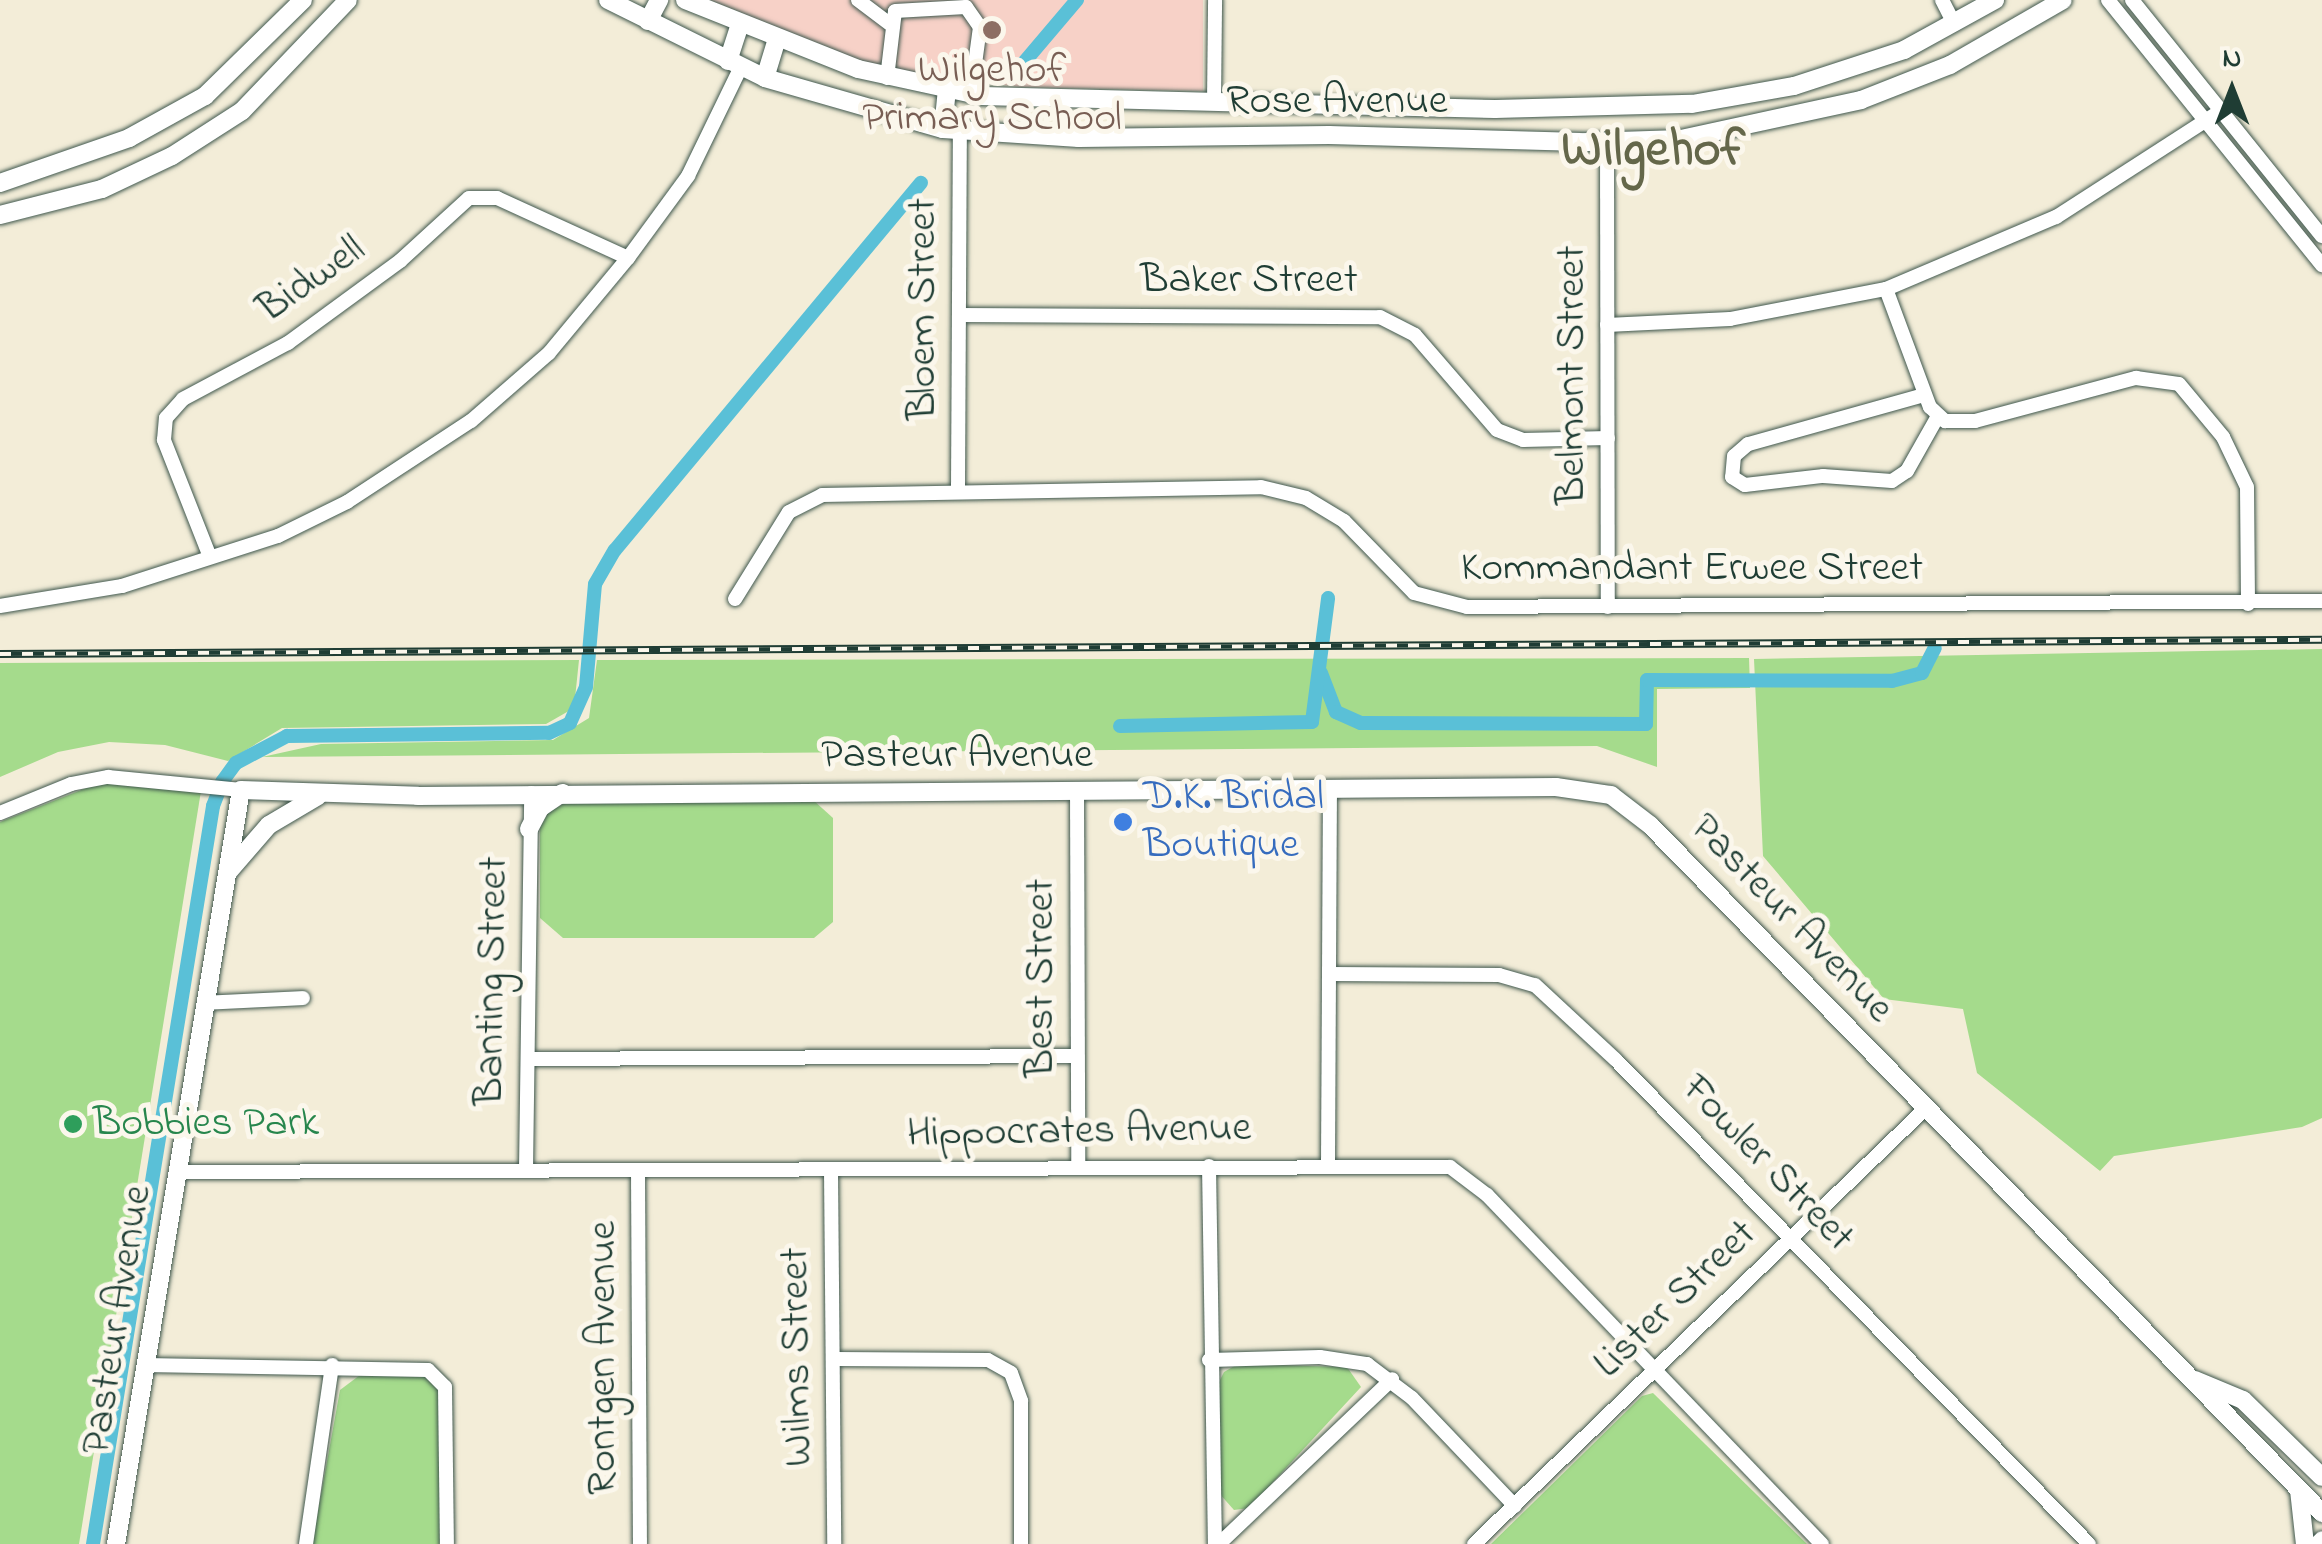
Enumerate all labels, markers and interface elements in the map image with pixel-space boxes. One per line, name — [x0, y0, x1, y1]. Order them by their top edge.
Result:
marker: Wilgehof Primary School — [981, 19, 1003, 41]
text: N — [2223, 39, 2241, 80]
north arrow — [2182, 40, 2282, 140]
place label: Wilgehof Primary School — [862, 46, 1122, 144]
street label: Rose Avenue — [1226, 77, 1448, 127]
district label: Wilgehof — [1561, 121, 1745, 183]
street label: Bloem Street — [899, 198, 949, 420]
street label: Bidwell — [248, 225, 376, 335]
street label: Belmont Street — [1548, 245, 1598, 505]
street label: Baker Street — [1140, 256, 1358, 306]
street label: Kommandant Erwee Street — [1461, 544, 1923, 594]
street label: Pasteur Avenue — [821, 731, 1093, 781]
place label: D.K. Bridal Boutique — [1143, 773, 1324, 871]
street label: Pasteur Avenue — [1678, 804, 1904, 1034]
marker: D.K. Bridal Boutique — [1112, 811, 1134, 833]
street label: Banting Street — [466, 856, 520, 1106]
street label: Best Street — [1017, 879, 1067, 1077]
street label: Fowler Street — [1670, 1065, 1864, 1263]
place label: Bobbies Park — [93, 1099, 319, 1149]
street label: Hippocrates Avenue — [906, 1104, 1252, 1160]
marker: Bobbies Park — [62, 1113, 84, 1135]
street label: Pasteur Avenue — [72, 1182, 164, 1458]
street label: Lister Street — [1584, 1210, 1768, 1390]
street label: Rontgen Avenue — [579, 1221, 629, 1495]
street label: Wilms Street — [771, 1247, 825, 1467]

